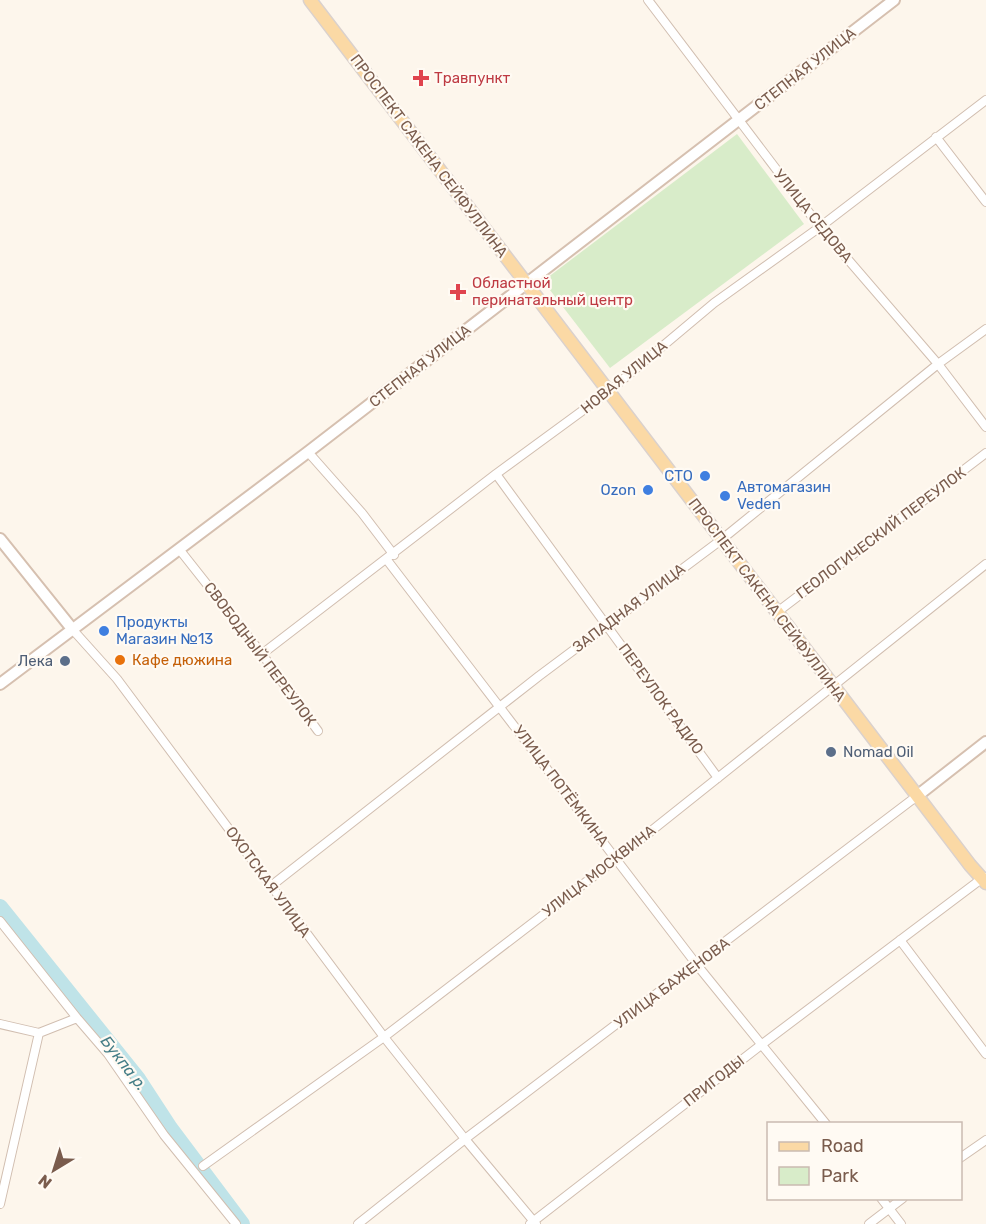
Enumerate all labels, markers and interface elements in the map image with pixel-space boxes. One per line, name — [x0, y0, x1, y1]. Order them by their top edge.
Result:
street label: СТЕПНАЯ УЛИЦА — [751, 24, 859, 114]
street label: ПРОСПЕКТ САКЕНА СЕЙФУЛЛИНА — [347, 51, 511, 261]
marker: Травпункт — [412, 69, 430, 87]
place label: Травпункт — [434, 69, 511, 87]
street label: УЛИЦА СЕДОВА — [770, 166, 856, 266]
place label: Областной перинатальный центр — [472, 274, 633, 309]
marker: Областной перинатальный центр — [449, 283, 467, 301]
street label: СТЕПНАЯ УЛИЦА — [366, 321, 474, 411]
street label: НОВАЯ УЛИЦА — [577, 337, 671, 417]
street label: ГЕОЛОГИЧЕСКИЙ ПЕРЕУЛОК — [792, 463, 970, 603]
place label: СТО — [664, 467, 693, 485]
marker: СТО — [698, 469, 712, 483]
place label: Автомагазин Veden — [737, 478, 831, 513]
place label: Ozon — [601, 481, 636, 499]
marker: Ozon — [641, 483, 655, 497]
marker: Автомагазин Veden — [718, 489, 732, 503]
street label: ПРОСПЕКТ САКЕНА СЕЙФУЛЛИНА — [685, 495, 849, 705]
street label: ЗАПАДНАЯ УЛИЦА — [569, 560, 689, 656]
street label: СВОБОДНЫЙ ПЕРЕУЛОК — [200, 578, 320, 730]
place label: Продукты Магазин №13 — [116, 613, 213, 648]
marker: Продукты Магазин №13 — [97, 624, 111, 638]
street label: ПЕРЕУЛОК РАДИО — [615, 640, 707, 758]
place label: Кафе дюжина — [132, 651, 232, 669]
place label: Лека — [18, 652, 53, 670]
marker: Кафе дюжина — [113, 653, 127, 667]
marker: Лека — [58, 654, 72, 668]
street label: УЛИЦА ПОТЁМКИНА — [510, 722, 612, 850]
place label: Nomad Oil — [843, 743, 914, 761]
marker: Nomad Oil — [824, 745, 838, 759]
street label: УЛИЦА МОСКВИНА — [539, 821, 659, 921]
street label: ОХОТСКАЯ УЛИЦА — [222, 823, 314, 941]
street label: УЛИЦА БАЖЕНОВА — [611, 934, 733, 1032]
water label: Букпа р. — [97, 1032, 151, 1094]
street label: ПРИГОДЫ — [680, 1052, 748, 1110]
legend — [767, 1122, 962, 1200]
text: Road — [821, 1135, 864, 1157]
north arrow — [24, 1140, 84, 1200]
text: Park — [821, 1165, 859, 1187]
text: N — [35, 1170, 55, 1192]

